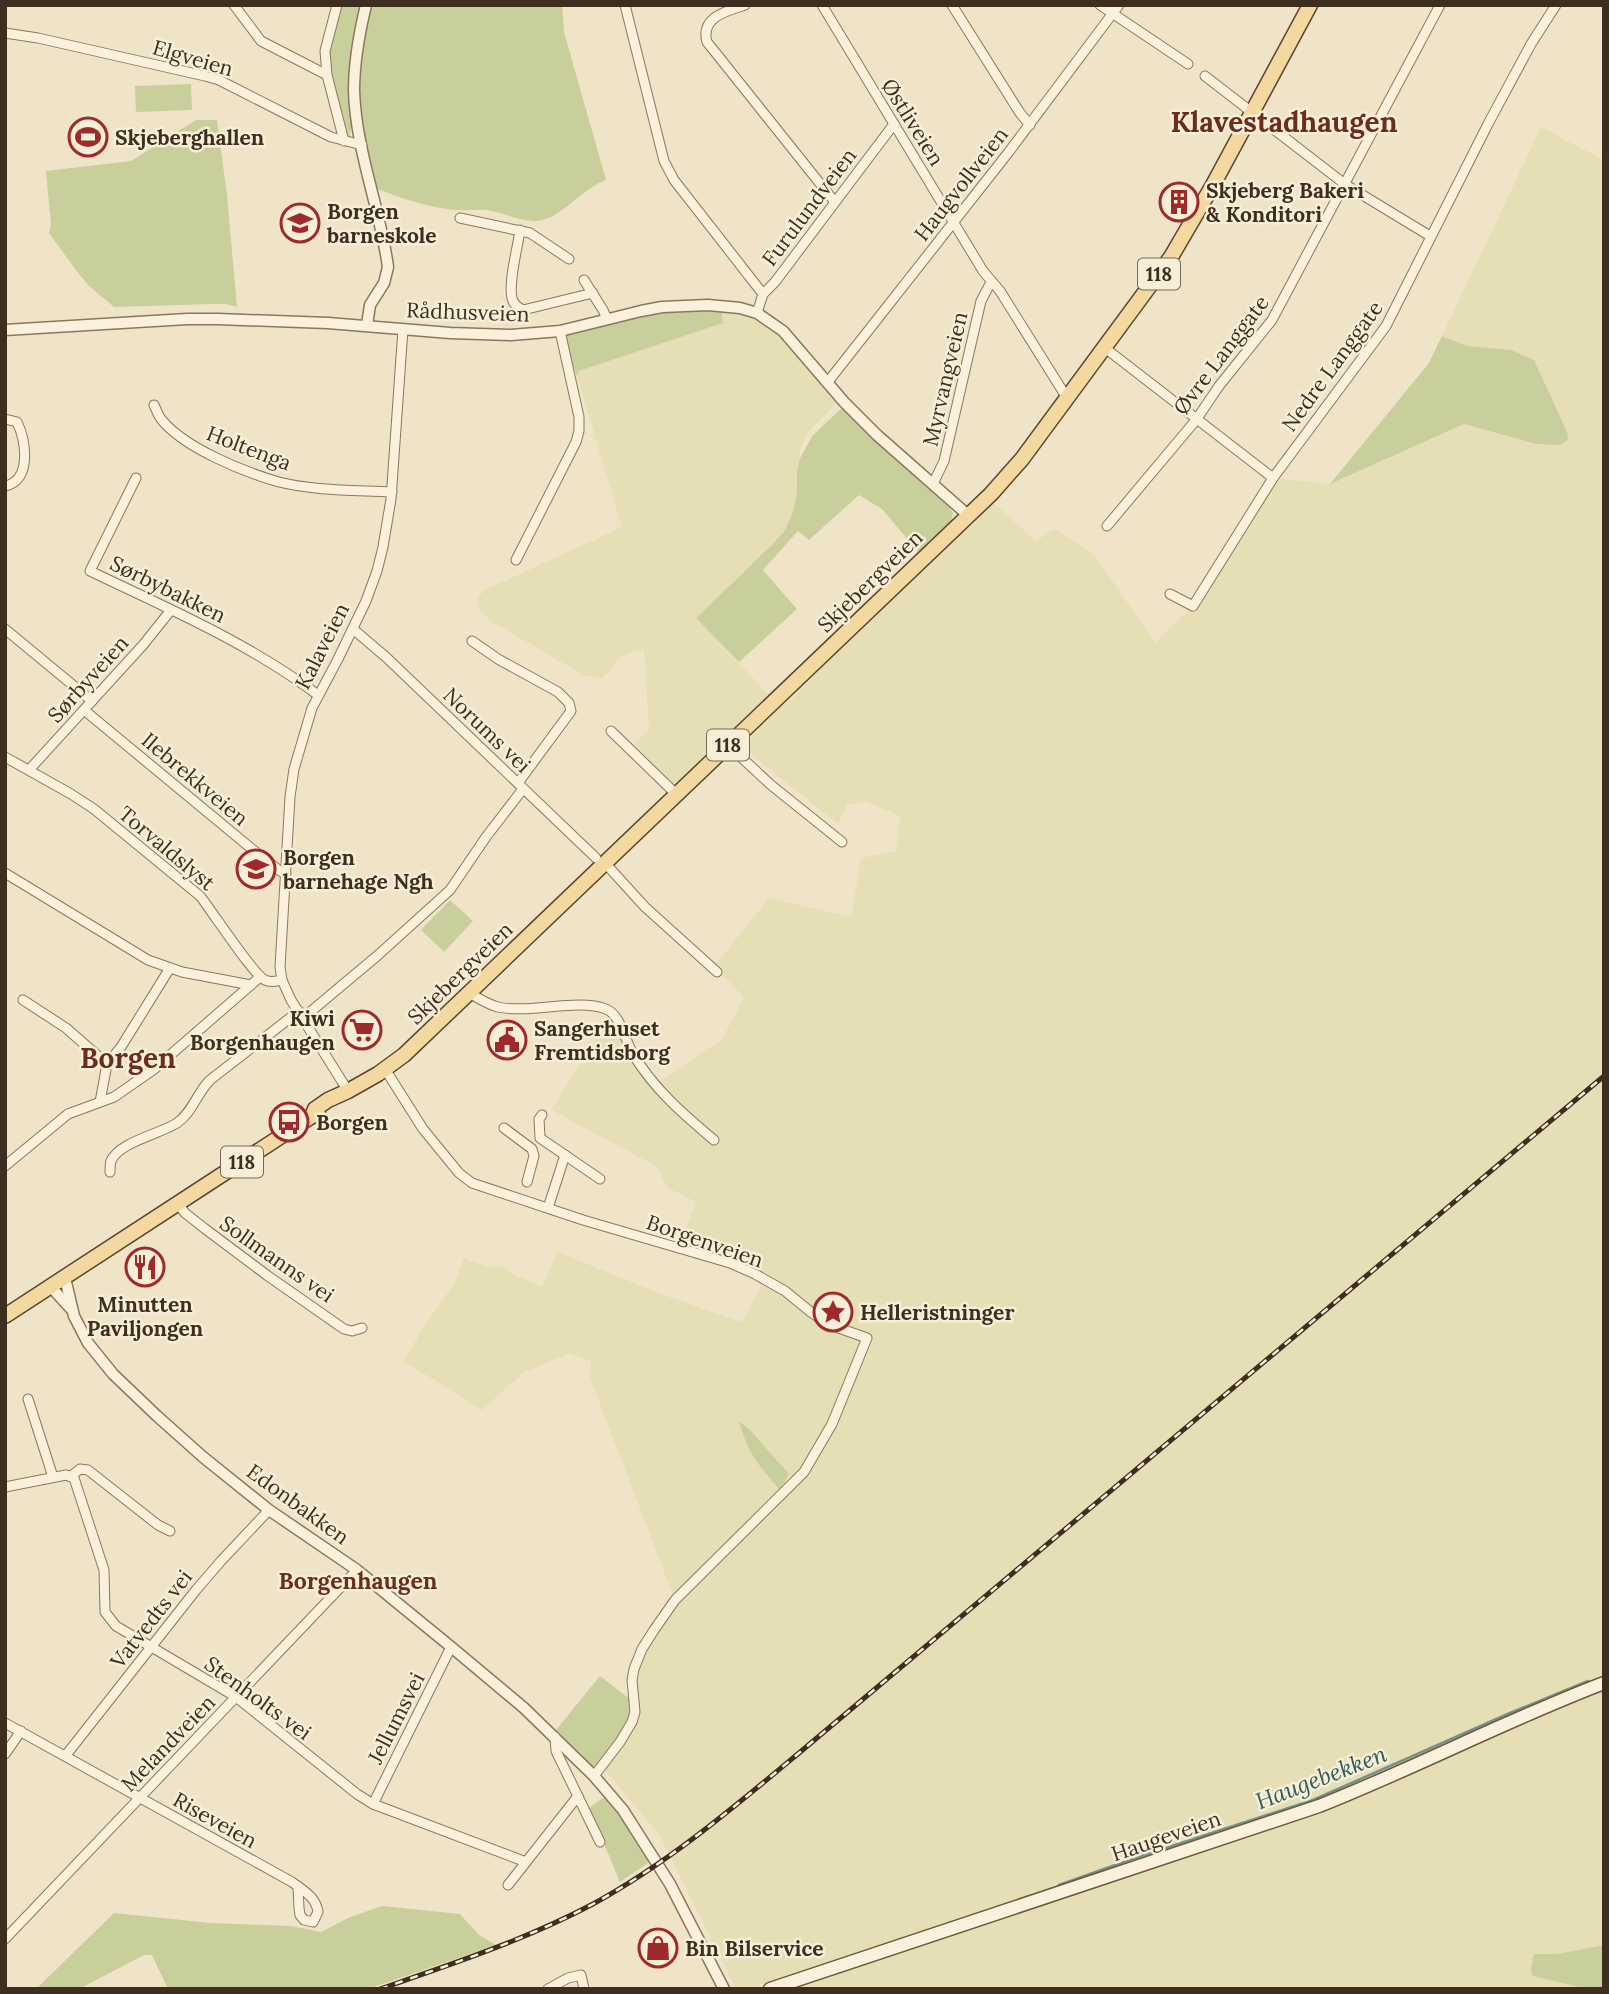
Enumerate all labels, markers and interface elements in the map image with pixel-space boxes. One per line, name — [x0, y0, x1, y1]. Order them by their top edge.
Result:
street label: Elgveien — [150, 34, 237, 82]
street label: Østliveien — [876, 73, 951, 171]
district label: Klavestadhaugen — [1171, 104, 1398, 140]
sports icon: Skjeberghallen — [67, 116, 109, 158]
street label: Haugvollveien — [908, 121, 1014, 246]
place label: Skjeberghallen — [115, 124, 264, 151]
street label: Furulundveien — [756, 142, 862, 271]
place label: Skjeberg Bakeri & Konditori — [1206, 177, 1364, 228]
building icon: Skjeberg Bakeri & Konditori — [1158, 181, 1200, 223]
place label: Borgen barneskole — [326, 198, 437, 249]
school or university icon: Borgen barneskole — [279, 202, 321, 244]
road number: 118 — [1138, 258, 1180, 290]
street label: Øvre Langgate — [1167, 290, 1275, 420]
street label: Nedre Langgate — [1275, 295, 1389, 437]
street label: Rådhusveien — [406, 296, 530, 328]
street label: Myrvangveien — [916, 309, 974, 449]
street label: Holtenga — [203, 420, 295, 477]
street label: Skjebergveien — [812, 524, 929, 638]
street label: Sørbybakken — [106, 549, 231, 629]
street label: Kalaveien — [289, 598, 355, 694]
street label: Sørbyveien — [42, 630, 134, 728]
street label: Norums vei — [438, 682, 537, 779]
street label: Ilebrekkveien — [136, 727, 254, 832]
road number: 118 — [707, 730, 749, 760]
street label: Torvaldslyst — [113, 800, 221, 897]
place label: Borgen barnehage Ngh — [282, 844, 434, 895]
school or university icon: Borgen barnehage Ngh — [235, 848, 277, 890]
street label: Skjebergveien — [402, 916, 519, 1030]
place label: Kiwi Borgenhaugen — [190, 1005, 335, 1056]
supermarket icon: Kiwi Borgenhaugen — [341, 1009, 383, 1051]
place label: Sangerhuset Fremtidsborg — [534, 1015, 671, 1066]
public building icon: Sangerhuset Fremtidsborg — [486, 1019, 528, 1061]
district label: Borgen — [80, 1040, 176, 1076]
bus stop icon: Borgen — [268, 1101, 310, 1143]
place label: Borgen — [316, 1109, 388, 1136]
road number: 118 — [221, 1146, 263, 1178]
street label: Borgenveien — [643, 1208, 767, 1274]
street label: Sollmanns vei — [214, 1210, 340, 1308]
restaurant icon: Minutten Paviljongen — [124, 1246, 166, 1288]
place label: Minutten Paviljongen — [87, 1291, 203, 1342]
place icon: Helleristninger — [812, 1291, 854, 1333]
place label: Helleristninger — [860, 1299, 1015, 1326]
street label: Edonbakken — [241, 1458, 355, 1550]
street label: Vatvedts vei — [103, 1564, 198, 1675]
district label: Borgenhaugen — [278, 1566, 438, 1595]
street label: Stenholts vei — [199, 1650, 317, 1746]
street label: Jellumsvei — [361, 1668, 431, 1769]
street label: Melandveien — [115, 1689, 221, 1797]
water label: Haugebekken — [1251, 1739, 1391, 1815]
street label: Riseveien — [168, 1786, 262, 1854]
street label: Haugeveien — [1108, 1805, 1225, 1867]
shop icon: Bin Bilservice — [637, 1927, 679, 1969]
place label: Bin Bilservice — [685, 1935, 824, 1962]

